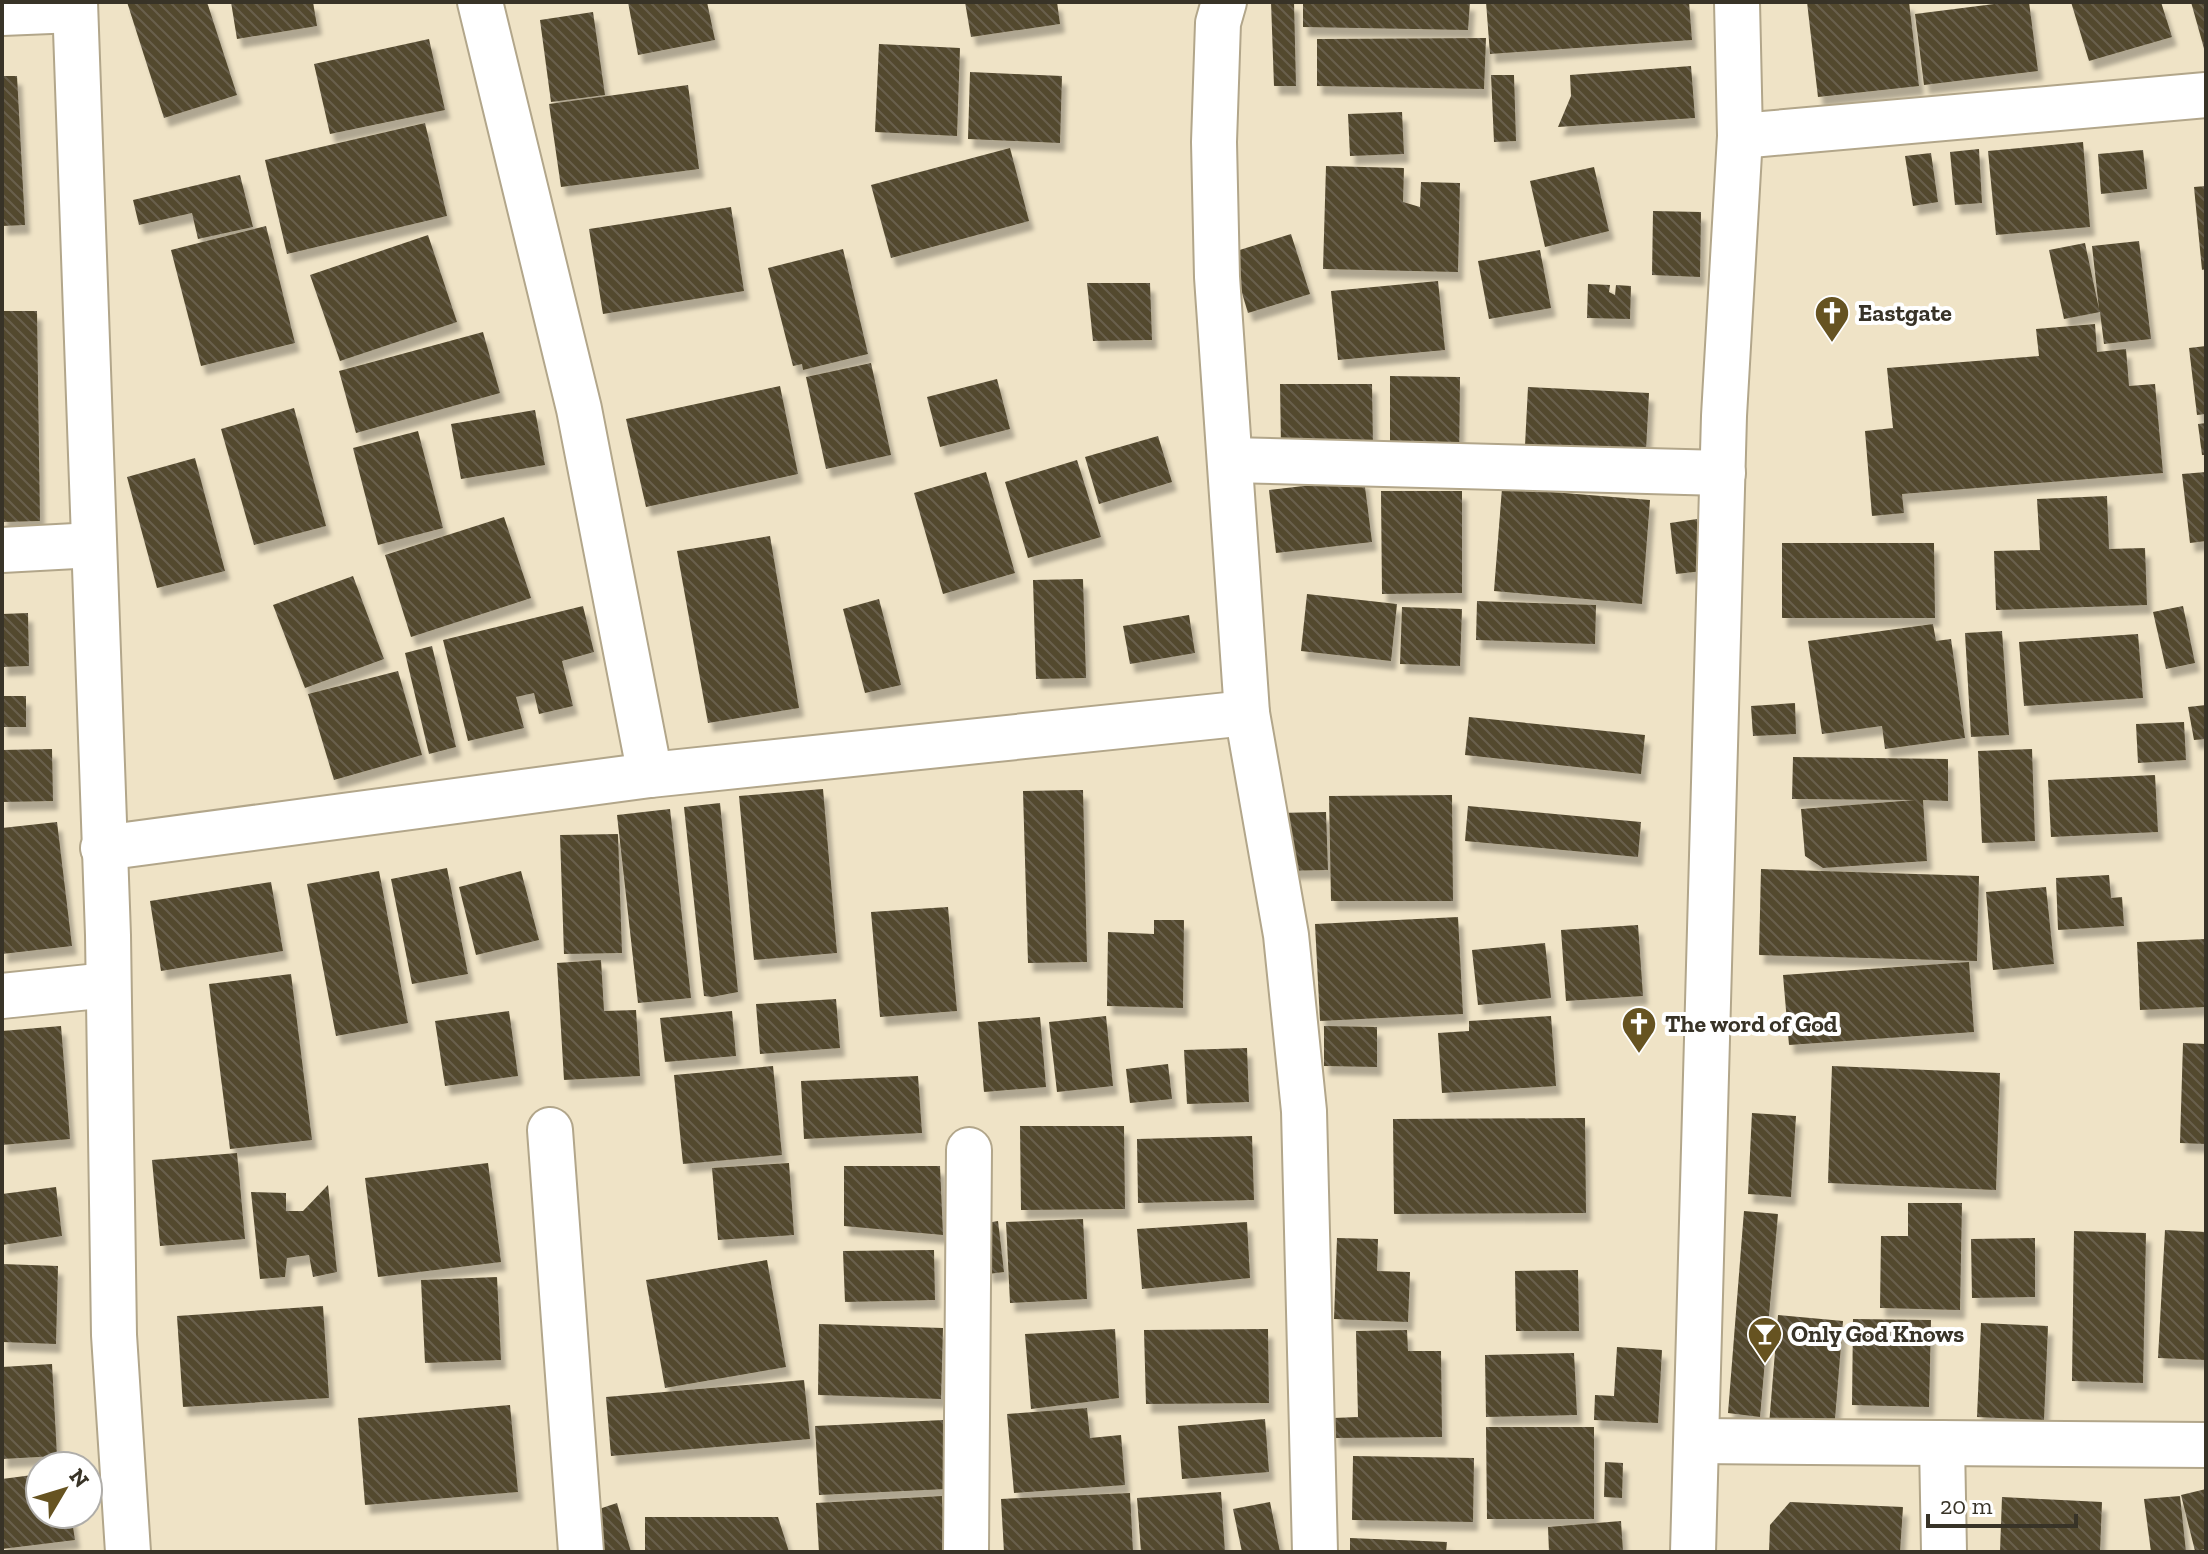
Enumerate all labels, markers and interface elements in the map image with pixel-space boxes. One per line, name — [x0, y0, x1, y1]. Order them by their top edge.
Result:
church icon: Eastgate — [1813, 294, 1851, 344]
place label: Eastgate — [1858, 298, 1952, 327]
church icon: The word of God — [1620, 1005, 1658, 1055]
place label: The word of God — [1665, 1009, 1838, 1038]
bar icon: Only God Knows — [1746, 1315, 1784, 1365]
place label: Only God Knows — [1791, 1319, 1964, 1348]
north arrow — [24, 1450, 104, 1530]
text: N — [64, 1463, 95, 1493]
scale bar — [1928, 1478, 2076, 1528]
text: 20 m — [1940, 1491, 1993, 1520]

